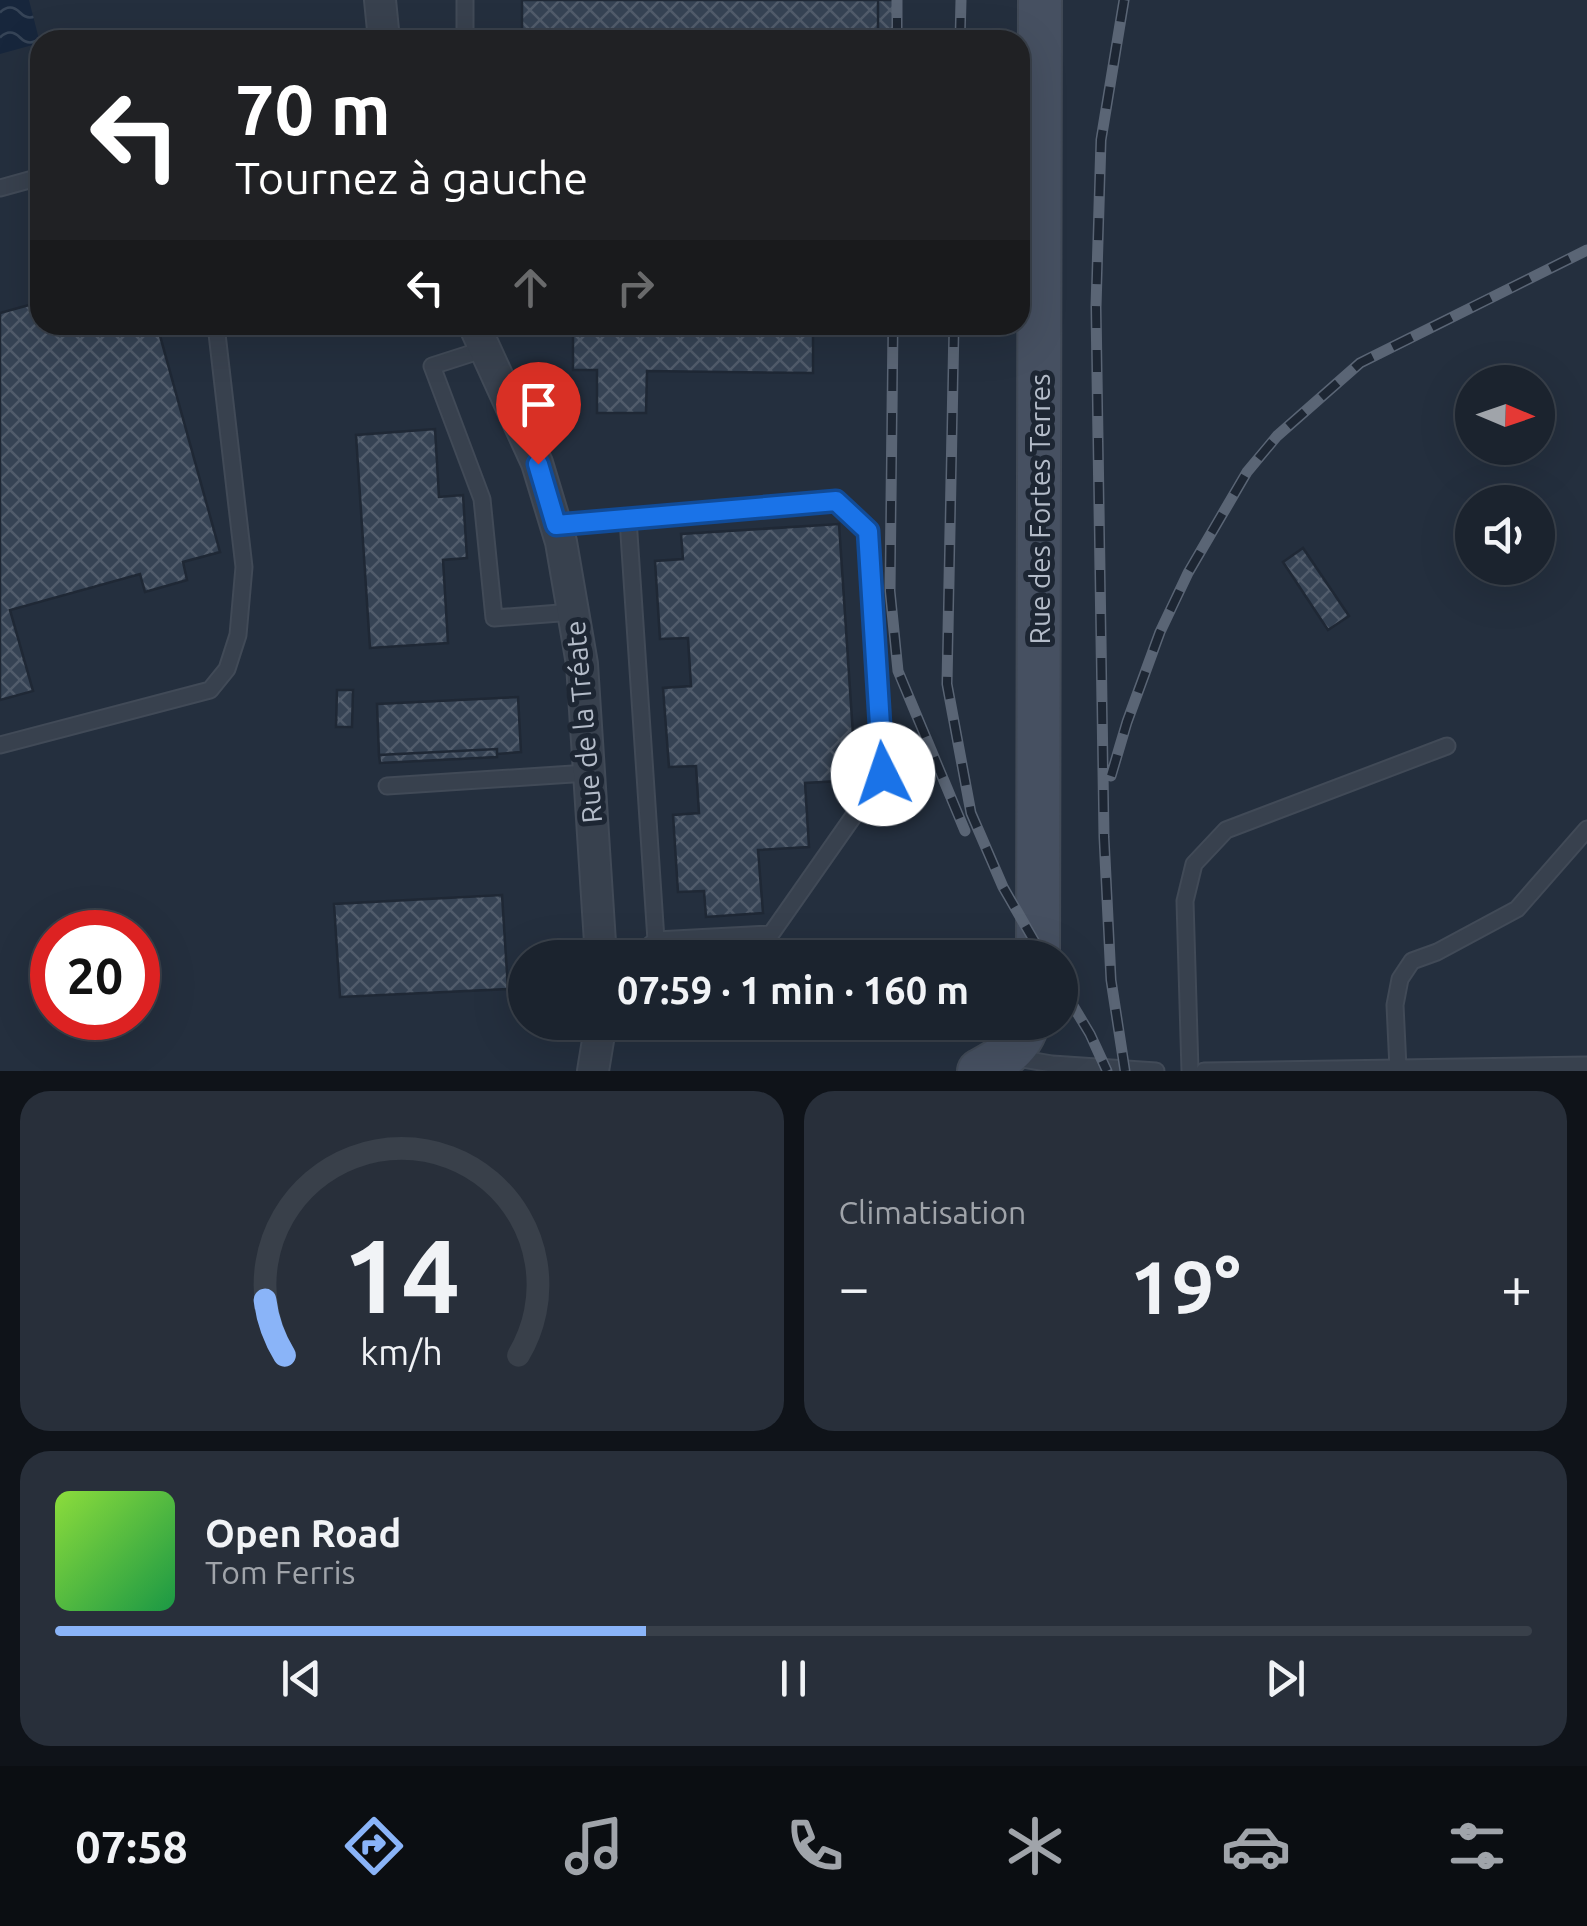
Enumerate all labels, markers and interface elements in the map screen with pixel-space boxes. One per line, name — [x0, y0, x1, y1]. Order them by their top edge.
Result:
icon: left — [70, 70, 200, 200]
text: 70 m — [235, 70, 391, 148]
text: Tournez à gauche — [235, 152, 588, 203]
icon: left — [398, 260, 453, 315]
icon: ahead — [503, 260, 558, 315]
icon: right — [608, 260, 663, 315]
pin — [496, 362, 581, 465]
north arrow — [1455, 365, 1555, 465]
map controls — [1455, 365, 1555, 585]
street label: Rue des Fortes Terres — [1024, 374, 1055, 644]
icon: arrive — [511, 377, 566, 432]
button: sound — [1455, 485, 1555, 585]
street label: Rue de la Tréate — [559, 619, 607, 825]
position arrow — [831, 722, 935, 826]
speed limit sign: 20 — [30, 910, 160, 1040]
text: 07:59 · 1 min · 160 m — [617, 969, 969, 1011]
text: Climatisation — [839, 1194, 1026, 1230]
text: 14 — [343, 1216, 460, 1333]
text: 19° — [1130, 1244, 1241, 1328]
text: − — [839, 1256, 870, 1317]
text: + — [1501, 1256, 1532, 1317]
text: km/h — [360, 1332, 443, 1372]
text: Open Road — [205, 1512, 401, 1554]
text: Tom Ferris — [205, 1554, 355, 1590]
icon: previous — [274, 1651, 329, 1706]
icon: pause — [766, 1651, 821, 1706]
icon: next — [1258, 1651, 1313, 1706]
icon: directions — [339, 1811, 409, 1881]
icon: music — [559, 1811, 629, 1881]
icon: phone — [780, 1811, 850, 1881]
icon: climate — [1000, 1811, 1070, 1881]
icon: car — [1221, 1811, 1291, 1881]
icon: filters — [1442, 1811, 1512, 1881]
text: 07:58 — [75, 1821, 188, 1872]

